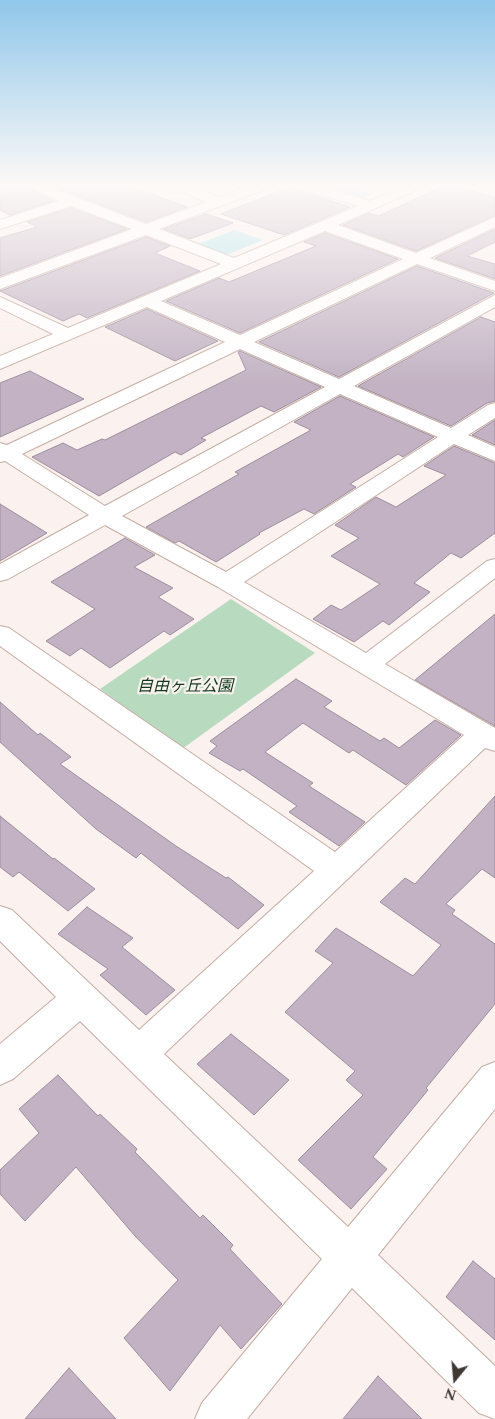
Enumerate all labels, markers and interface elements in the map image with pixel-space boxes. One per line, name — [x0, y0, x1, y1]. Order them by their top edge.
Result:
park label: 自由ヶ丘公園 — [137, 678, 233, 698]
north arrow — [430, 1354, 480, 1404]
text: N — [442, 1382, 459, 1406]

